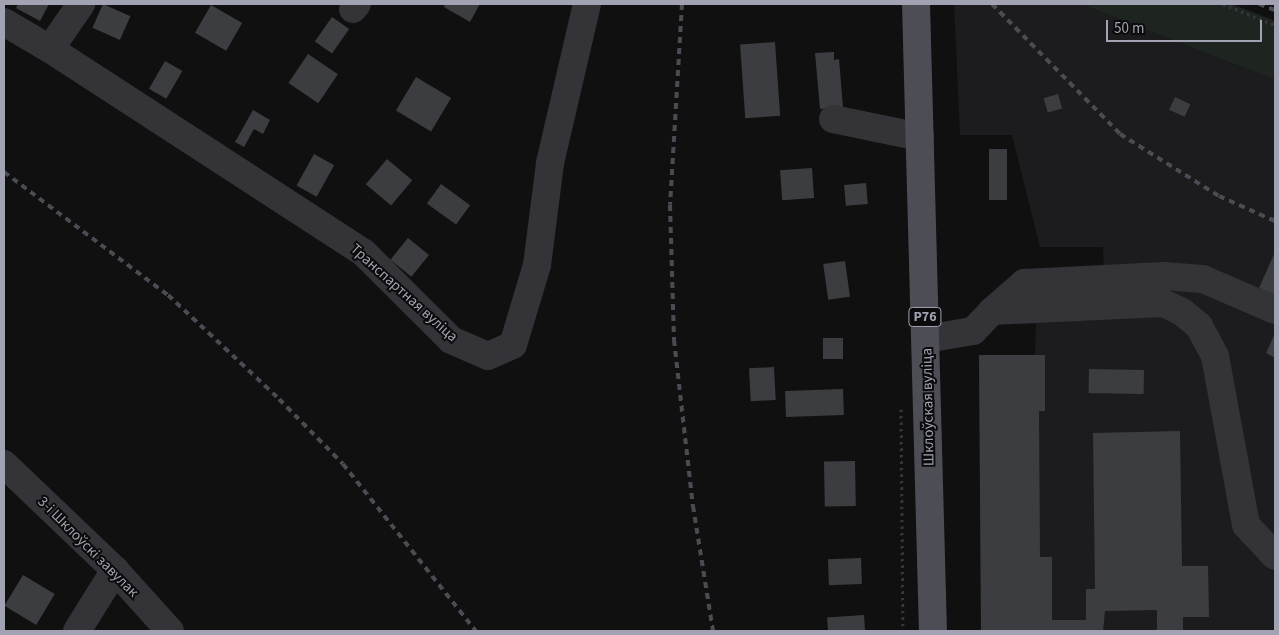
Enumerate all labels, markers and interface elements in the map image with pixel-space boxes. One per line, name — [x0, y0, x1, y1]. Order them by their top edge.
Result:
scale bar — [1109, 10, 1265, 42]
text: 50 m — [1114, 18, 1144, 39]
street label: Транспартная вуліца — [347, 240, 461, 346]
road number: Р76 — [908, 306, 942, 328]
street label: Шклоўская вуліца — [918, 348, 938, 466]
street label: 3-і Шклоўскі завулак — [34, 493, 142, 601]

